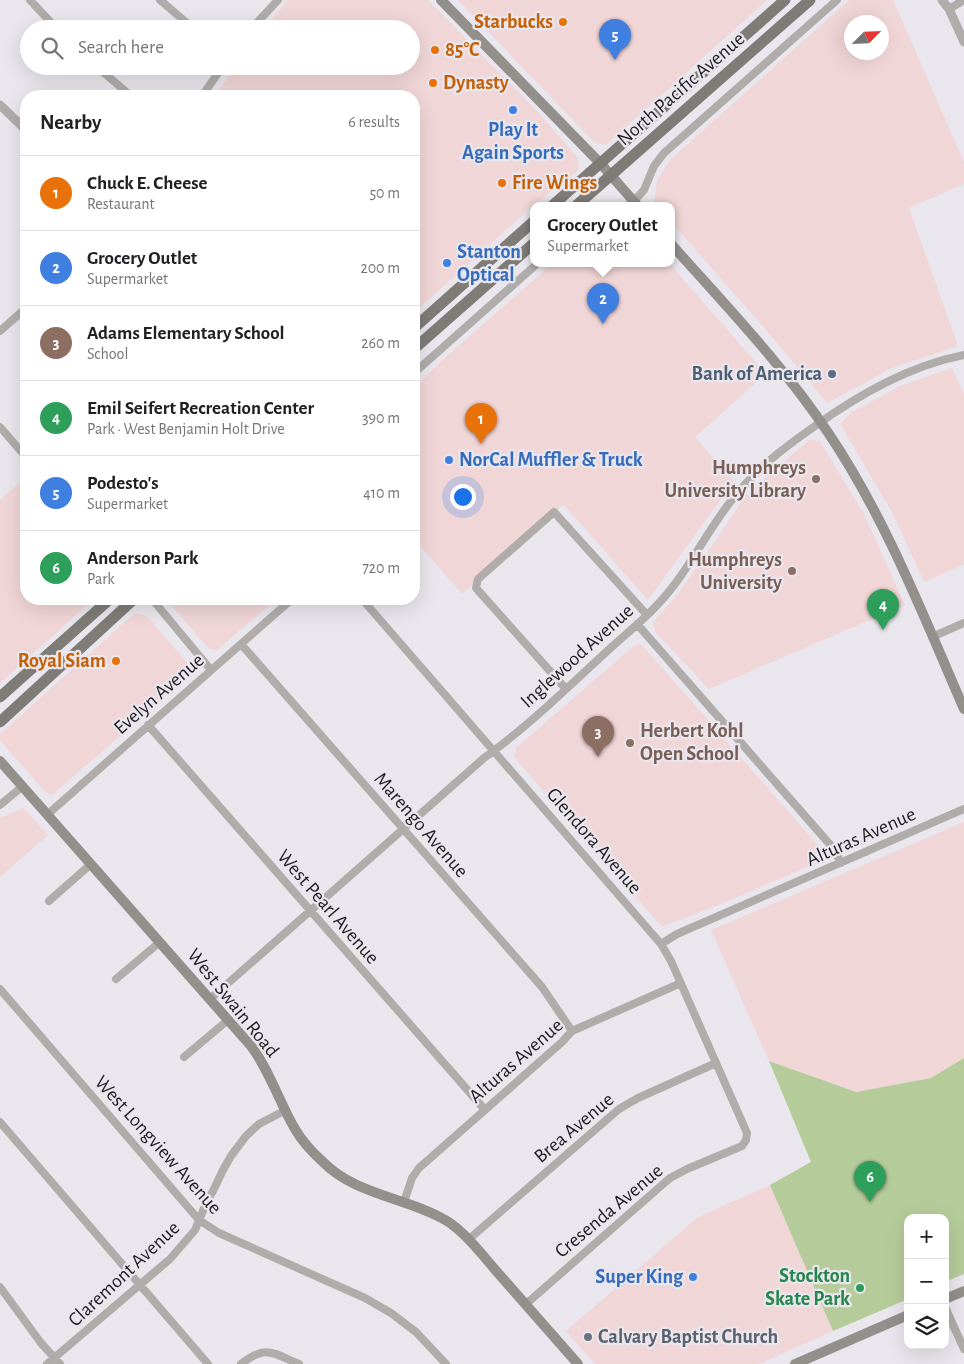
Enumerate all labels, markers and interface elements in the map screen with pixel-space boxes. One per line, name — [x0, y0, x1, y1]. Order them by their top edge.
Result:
place label: Starbucks — [474, 12, 553, 32]
north arrow — [844, 15, 889, 60]
marker: Starbucks — [557, 16, 569, 28]
pin: 5 — [599, 19, 631, 60]
search box — [20, 20, 420, 75]
street label: North Pacific Avenue — [614, 28, 748, 150]
icon: search — [38, 34, 66, 62]
text: Search here — [78, 38, 164, 57]
place label: 85°C — [445, 40, 480, 60]
marker: 85°C — [429, 44, 441, 56]
place label: Dynasty — [443, 73, 509, 93]
marker: Dynasty — [427, 77, 439, 89]
marker: Play It Again Sports — [507, 104, 519, 116]
text: Nearby — [40, 112, 101, 133]
text: 6 results — [348, 114, 400, 130]
place label: Play It Again Sports — [462, 120, 564, 163]
place label: Fire Wings — [512, 173, 598, 193]
text: Chuck E. Cheese — [87, 174, 208, 193]
marker: Fire Wings — [496, 177, 508, 189]
text: 1 — [53, 185, 59, 201]
text: 50 m — [369, 185, 400, 201]
text: Restaurant — [87, 196, 155, 212]
popup — [530, 202, 675, 267]
text: Grocery Outlet — [547, 216, 658, 235]
text: Supermarket — [547, 238, 628, 254]
place label: Stanton Optical — [457, 242, 521, 285]
text: Grocery Outlet — [87, 249, 197, 268]
marker: Stanton Optical — [441, 257, 453, 269]
text: 2 — [52, 260, 60, 276]
text: 200 m — [360, 260, 400, 276]
text: Supermarket — [87, 271, 168, 287]
pin: 2 — [587, 283, 619, 324]
text: Adams Elementary School — [87, 324, 285, 343]
text: 3 — [53, 335, 59, 351]
text: 260 m — [361, 335, 400, 351]
text: School — [87, 346, 128, 362]
place label: Bank of America — [692, 364, 822, 384]
marker: Bank of America — [826, 368, 838, 380]
text: Emil Seifert Recreation Center — [87, 399, 314, 418]
pin: 1 — [465, 403, 497, 444]
text: 4 — [52, 410, 60, 426]
text: 390 m — [362, 410, 400, 426]
text: Park · West Benjamin Holt Drive — [87, 421, 285, 437]
place label: NorCal Muffler & Truck — [459, 450, 643, 470]
marker: NorCal Muffler & Truck — [443, 454, 455, 466]
place label: Humphreys University Library — [665, 458, 806, 501]
marker: Humphreys University Library — [810, 473, 822, 485]
text: Podesto's — [87, 474, 159, 493]
your location — [450, 484, 476, 510]
text: 5 — [53, 485, 59, 501]
text: 410 m — [363, 485, 400, 501]
text: Supermarket — [87, 496, 168, 512]
text: Anderson Park — [87, 549, 198, 568]
place label: Humphreys University — [688, 550, 782, 593]
text: 6 — [52, 560, 60, 576]
text: 720 m — [362, 560, 400, 576]
marker: Humphreys University — [786, 565, 798, 577]
text: Park — [87, 571, 115, 587]
pin: 4 — [867, 589, 899, 630]
street label: Inglewood Avenue — [517, 600, 637, 712]
street label: Evelyn Avenue — [110, 650, 208, 738]
place label: Royal Siam — [18, 651, 106, 671]
marker: Royal Siam — [110, 655, 122, 667]
pin: 3 — [582, 716, 614, 757]
place label: Herbert Kohl Open School — [640, 721, 744, 764]
marker: Herbert Kohl Open School — [624, 737, 636, 749]
street label: Marengo Avenue — [370, 769, 472, 881]
street label: Glendora Avenue — [543, 784, 645, 898]
street label: Alturas Avenue — [803, 804, 919, 870]
street label: West Pearl Avenue — [273, 846, 383, 968]
street label: West Swain Road — [183, 945, 283, 1061]
street label: Alturas Avenue — [465, 1015, 567, 1107]
street label: West Longview Avenue — [91, 1072, 225, 1218]
street label: Brea Avenue — [530, 1089, 618, 1167]
street label: Cresenda Avenue — [551, 1160, 667, 1262]
pin: 6 — [854, 1161, 886, 1202]
map controls — [904, 1214, 949, 1349]
button: + — [904, 1214, 949, 1259]
street label: Claremont Avenue — [65, 1218, 183, 1330]
button: − — [904, 1259, 949, 1304]
place label: Stockton Skate Park — [765, 1266, 850, 1309]
place label: Super King — [595, 1267, 684, 1287]
marker: Super King — [687, 1271, 699, 1283]
marker: Stockton Skate Park — [854, 1282, 866, 1294]
button: layers — [904, 1304, 949, 1349]
place label: Calvary Baptist Church — [598, 1327, 778, 1347]
marker: Calvary Baptist Church — [582, 1331, 594, 1343]

